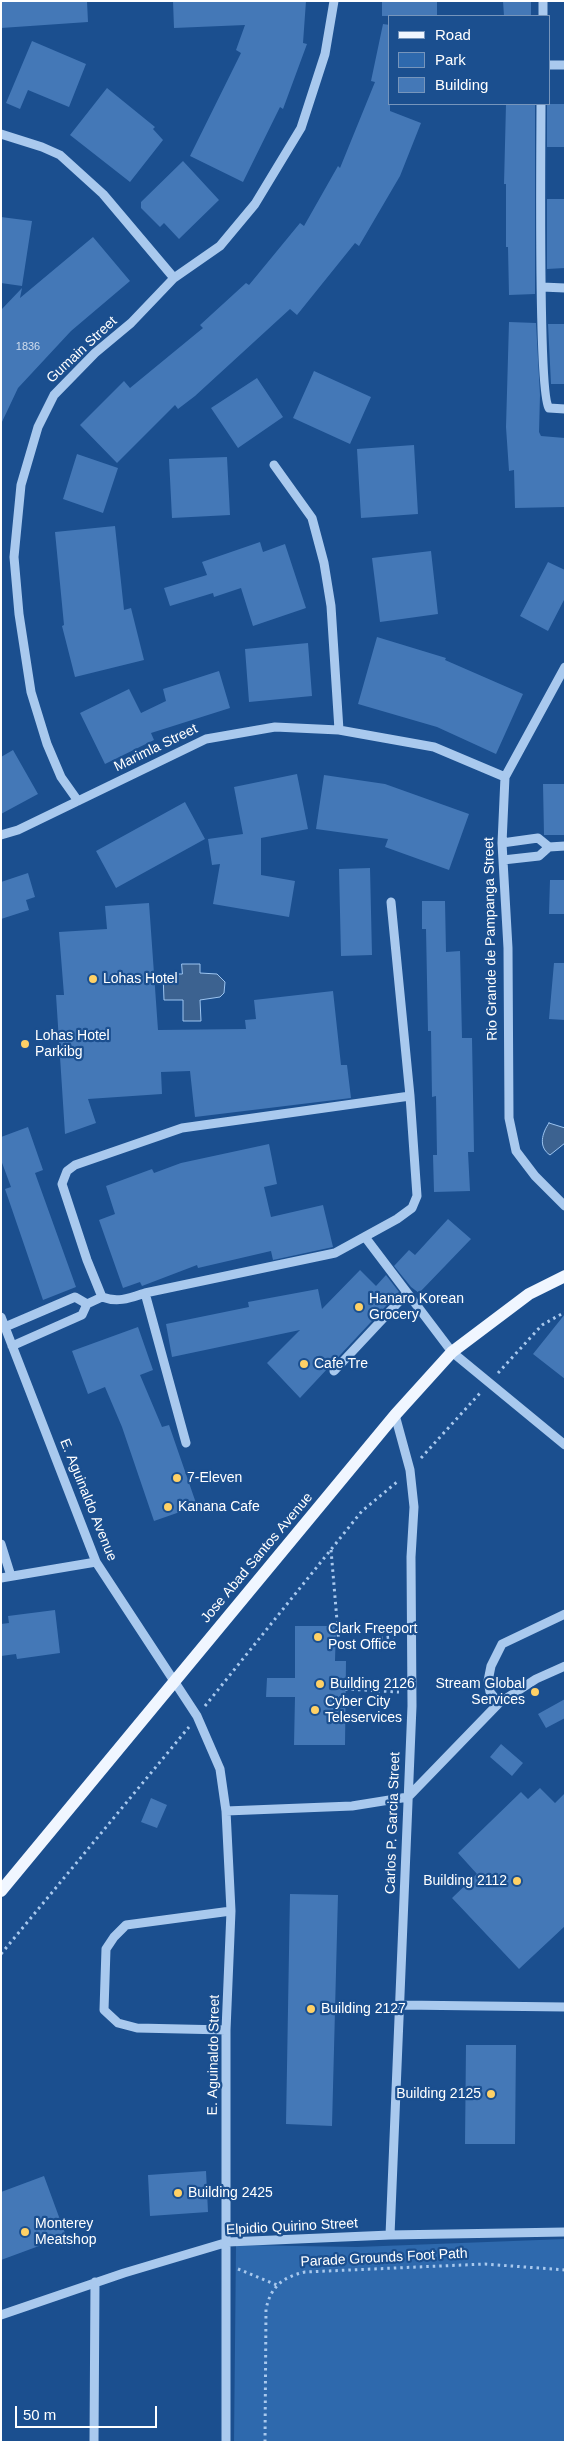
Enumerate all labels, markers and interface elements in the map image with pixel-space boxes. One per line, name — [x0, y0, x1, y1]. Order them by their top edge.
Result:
legend — [388, 15, 551, 105]
text: Road — [435, 26, 471, 43]
text: Park — [435, 51, 466, 68]
text: Building — [435, 76, 488, 93]
street label: Gumain Street — [43, 313, 121, 387]
house number: 1836 — [16, 340, 40, 354]
street label: Marimla Street — [111, 720, 201, 776]
street label: Rio Grande de Pampanga Street — [481, 837, 501, 1041]
place label: Lohas Hotel — [103, 971, 178, 987]
marker: Lohas Hotel — [87, 973, 99, 985]
place label: Lohas Hotel Parkibg — [35, 1028, 110, 1060]
marker: Lohas Hotel Parkibg — [19, 1038, 31, 1050]
place label: Hanaro Korean Grocery — [369, 1291, 464, 1324]
marker: Hanaro Korean Grocery — [353, 1301, 365, 1313]
place label: Cafe Tre — [314, 1356, 368, 1372]
marker: Cafe Tre — [298, 1358, 310, 1370]
street label: E. Aguinaldo Avenue — [56, 1436, 120, 1564]
place label: 7-Eleven — [187, 1470, 242, 1486]
marker: 7-Eleven — [171, 1472, 183, 1484]
street label: Jose Abad Santos Avenue — [198, 1489, 316, 1627]
place label: Kanana Cafe — [178, 1499, 260, 1515]
marker: Kanana Cafe — [162, 1501, 174, 1513]
place label: Clark Freeport Post Office — [328, 1621, 417, 1654]
marker: Clark Freeport Post Office — [312, 1631, 324, 1643]
place label: Building 2126 — [330, 1676, 415, 1692]
place label: Stream Global Services — [436, 1676, 525, 1708]
marker: Building 2126 — [314, 1678, 326, 1690]
marker: Stream Global Services — [529, 1686, 541, 1698]
place label: Cyber City Teleservices — [325, 1694, 402, 1726]
marker: Cyber City Teleservices — [309, 1704, 321, 1716]
street label: Carlos P. Garcia Street — [382, 1752, 404, 1894]
place label: Building 2112 — [423, 1873, 507, 1889]
marker: Building 2112 — [511, 1875, 523, 1887]
street label: E. Aguinaldo Street — [205, 1995, 223, 2115]
place label: Building 2127 — [321, 2001, 406, 2017]
marker: Building 2127 — [305, 2003, 317, 2015]
place label: Building 2125 — [396, 2086, 481, 2102]
marker: Building 2125 — [485, 2088, 497, 2100]
place label: Building 2425 — [188, 2185, 273, 2201]
marker: Building 2425 — [172, 2187, 184, 2199]
street label: Elpidio Quirino Street — [226, 2215, 358, 2239]
place label: Monterey Meatshop — [35, 2216, 96, 2248]
marker: Monterey Meatshop — [19, 2226, 31, 2238]
street label: Parade Grounds Foot Path — [300, 2245, 468, 2271]
scale bar — [18, 2396, 160, 2428]
text: 50 m — [23, 2406, 56, 2423]

